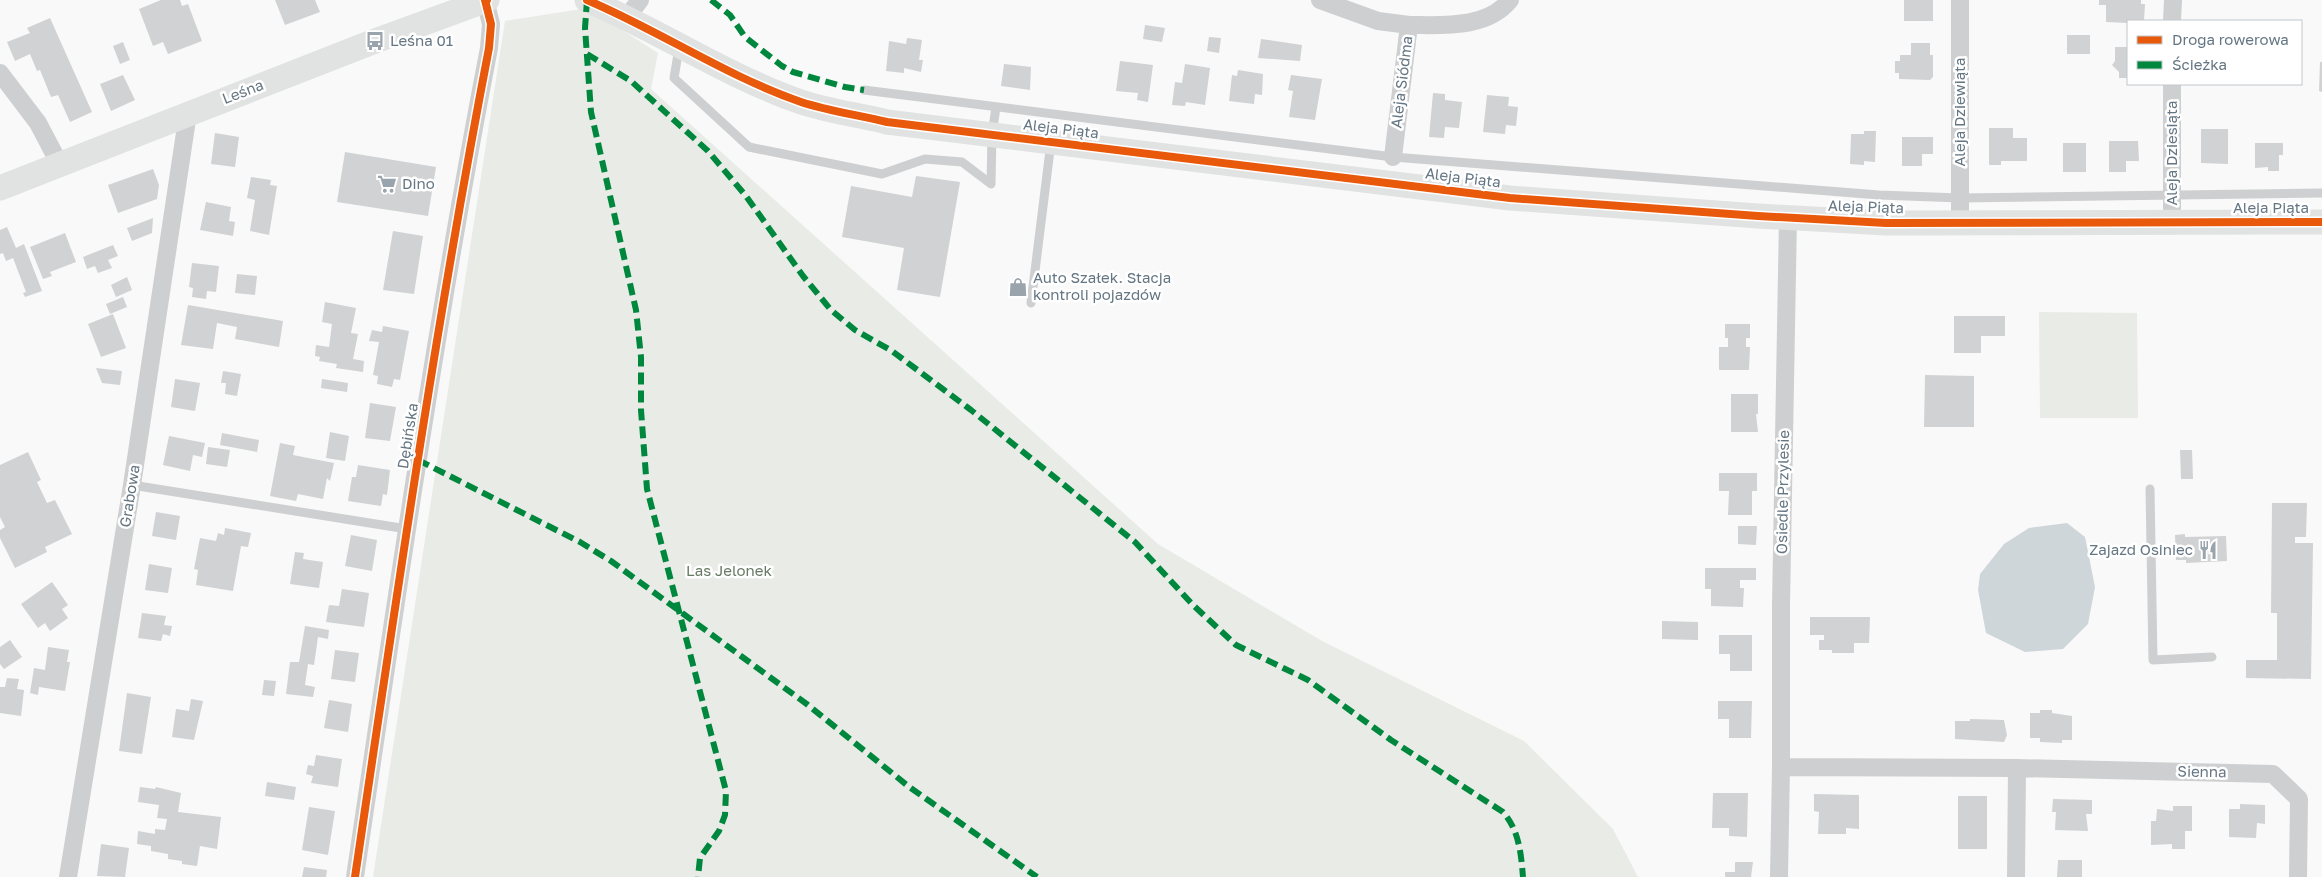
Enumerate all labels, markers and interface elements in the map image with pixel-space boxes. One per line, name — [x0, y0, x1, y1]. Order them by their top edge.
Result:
legend — [2127, 20, 2302, 85]
bus stop icon: Leśna 01 — [364, 30, 386, 52]
text: Droga rowerowa — [2172, 30, 2289, 48]
place label: Leśna 01 — [390, 31, 453, 49]
street label: Aleja Siódma — [1386, 35, 1416, 129]
text: Ścieżka — [2172, 55, 2227, 73]
street label: Aleja Dziewiąta — [1950, 58, 1968, 166]
street label: Leśna — [219, 75, 266, 107]
street label: Aleja Dziesiąta — [2162, 101, 2180, 205]
street label: Aleja Piąta — [1022, 114, 1100, 142]
street label: Aleja Piąta — [1424, 163, 1502, 191]
supermarket icon: Dino — [376, 173, 398, 195]
place label: Dino — [402, 174, 435, 192]
street label: Aleja Piąta — [1828, 196, 1904, 216]
street label: Aleja Piąta — [2233, 198, 2309, 216]
place label: Auto Szałek. Stacja kontroli pojazdów — [1033, 268, 1171, 303]
shop icon: Auto Szałek. Stacja kontroli pojazdów — [1007, 276, 1029, 298]
street label: Dębińska — [393, 402, 421, 470]
street label: Osiedle Przylesie — [1772, 429, 1792, 554]
street label: Grabowa — [115, 463, 143, 528]
restaurant icon: Zajazd Osiniec — [2197, 539, 2219, 561]
place label: Zajazd Osiniec — [2089, 540, 2193, 558]
park label: Las Jelonek — [686, 561, 772, 579]
street label: Sienna — [2177, 762, 2227, 780]

